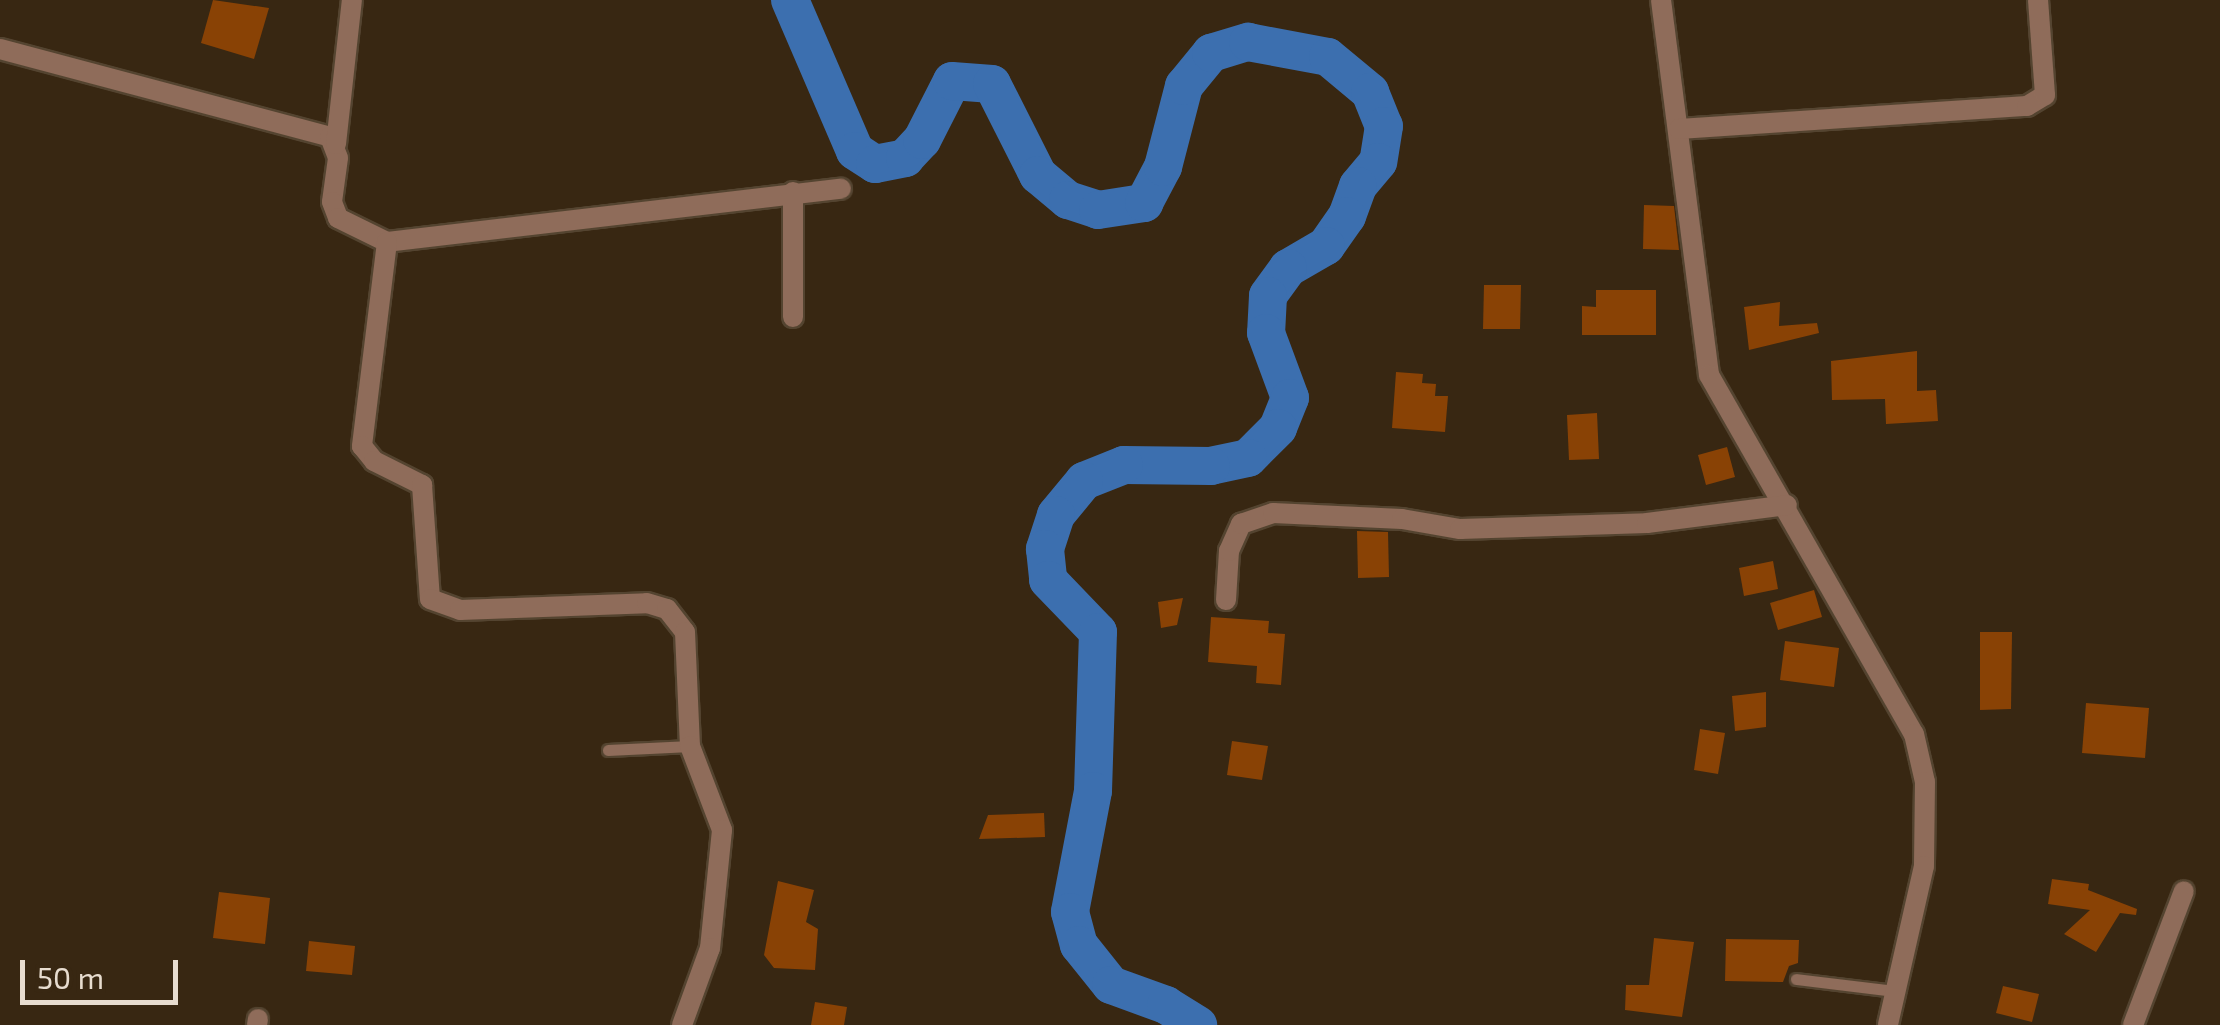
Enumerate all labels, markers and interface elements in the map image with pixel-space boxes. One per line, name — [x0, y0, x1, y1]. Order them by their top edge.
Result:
scale bar — [25, 940, 182, 1002]
text: 50 m — [37, 959, 104, 995]

